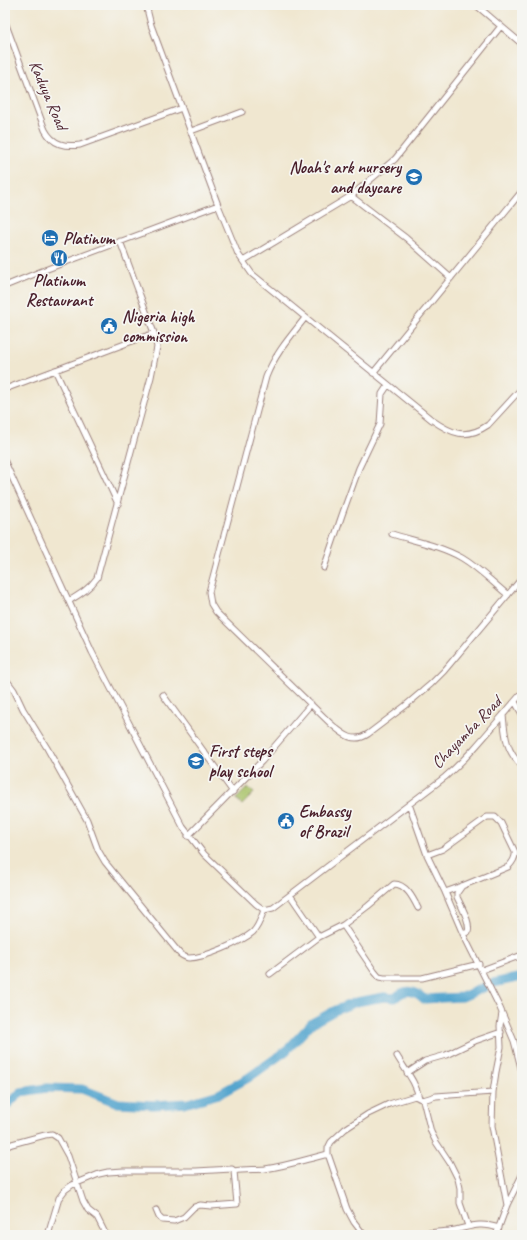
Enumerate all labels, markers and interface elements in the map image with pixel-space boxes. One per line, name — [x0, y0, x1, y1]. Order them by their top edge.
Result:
street label: Kaduya Road — [25, 57, 73, 135]
place label: Noah's ark nursery and daycare — [289, 157, 403, 198]
school or university icon: Noah's ark nursery and daycare — [404, 167, 424, 187]
hotel icon: Platinum — [40, 228, 60, 248]
place label: Platinum — [63, 228, 116, 249]
restaurant icon: Platinum Restaurant — [49, 248, 69, 268]
place label: Platinum Restaurant — [26, 270, 95, 311]
place label: Nigeria high commission — [122, 306, 196, 347]
public building icon: Nigeria high commission — [99, 316, 119, 336]
street label: Chayamba Road — [427, 689, 508, 773]
place label: First steps play school — [209, 741, 275, 782]
school or university icon: First steps play school — [186, 751, 206, 771]
place label: Embassy of Brazil — [299, 801, 352, 842]
public building icon: Embassy of Brazil — [276, 811, 296, 831]

